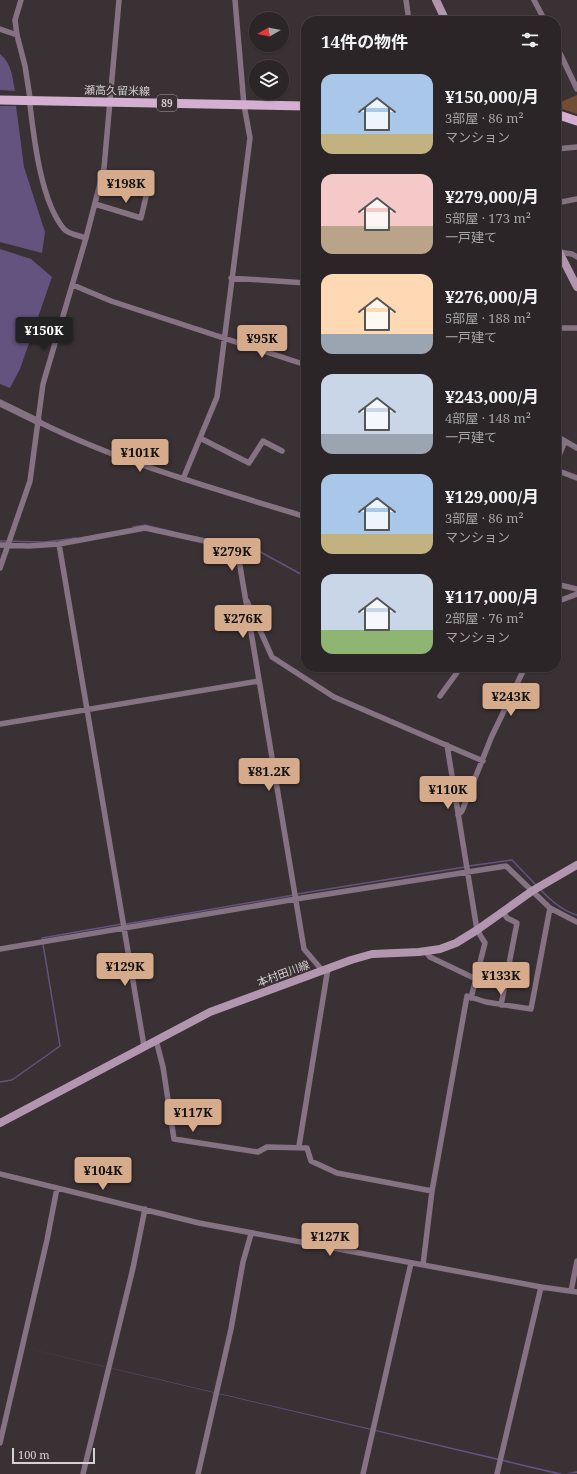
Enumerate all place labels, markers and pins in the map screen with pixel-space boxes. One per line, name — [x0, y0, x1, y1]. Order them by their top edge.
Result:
pin: ¥198K — [98, 170, 154, 204]
pin: ¥150K — [16, 317, 72, 351]
pin: ¥95K — [238, 325, 286, 359]
pin: ¥101K — [112, 439, 168, 473]
pin: ¥279K — [204, 538, 260, 572]
pin: ¥276K — [215, 605, 271, 639]
pin: ¥243K — [483, 683, 539, 717]
pin: ¥81.2K — [236, 758, 302, 792]
pin: ¥110K — [420, 776, 476, 810]
pin: ¥129K — [97, 953, 153, 987]
pin: ¥133K — [473, 962, 529, 996]
pin: ¥117K — [165, 1099, 221, 1133]
pin: ¥104K — [75, 1157, 131, 1191]
pin: ¥127K — [302, 1223, 358, 1257]

